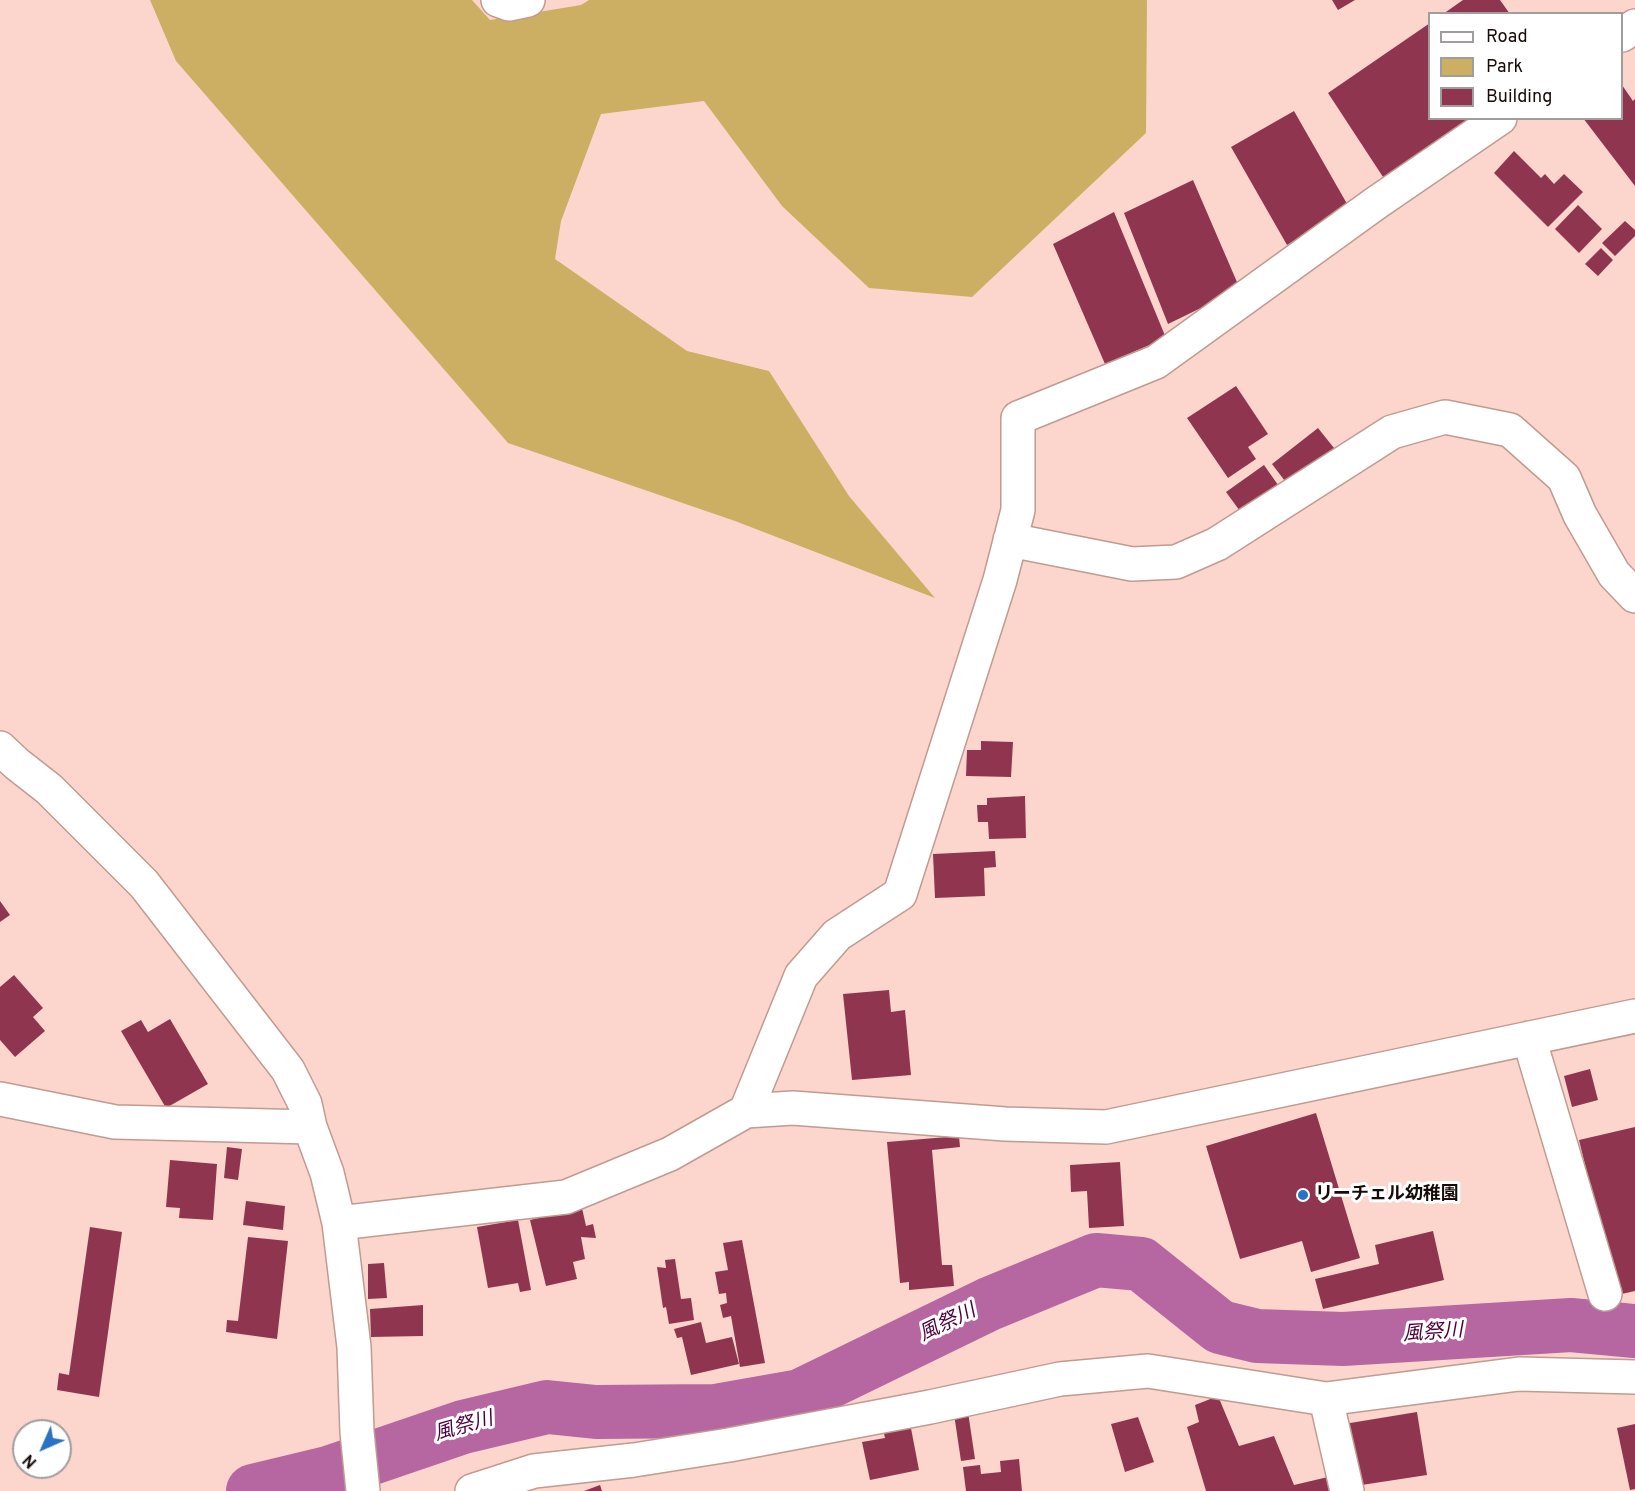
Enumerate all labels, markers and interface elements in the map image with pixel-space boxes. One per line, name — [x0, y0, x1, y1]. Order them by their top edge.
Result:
legend — [1428, 12, 1623, 120]
text: Road — [1486, 26, 1528, 49]
text: Park — [1486, 56, 1523, 79]
text: Building — [1486, 86, 1552, 109]
place label: リーチェル幼稚園 — [1315, 1184, 1459, 1206]
marker: リーチェル幼稚園 — [1296, 1188, 1310, 1202]
water label: 風祭川 — [916, 1300, 980, 1348]
water label: 風祭川 — [1402, 1320, 1464, 1348]
water label: 風祭川 — [432, 1408, 496, 1448]
north arrow — [12, 1419, 72, 1479]
text: N — [20, 1449, 42, 1471]

